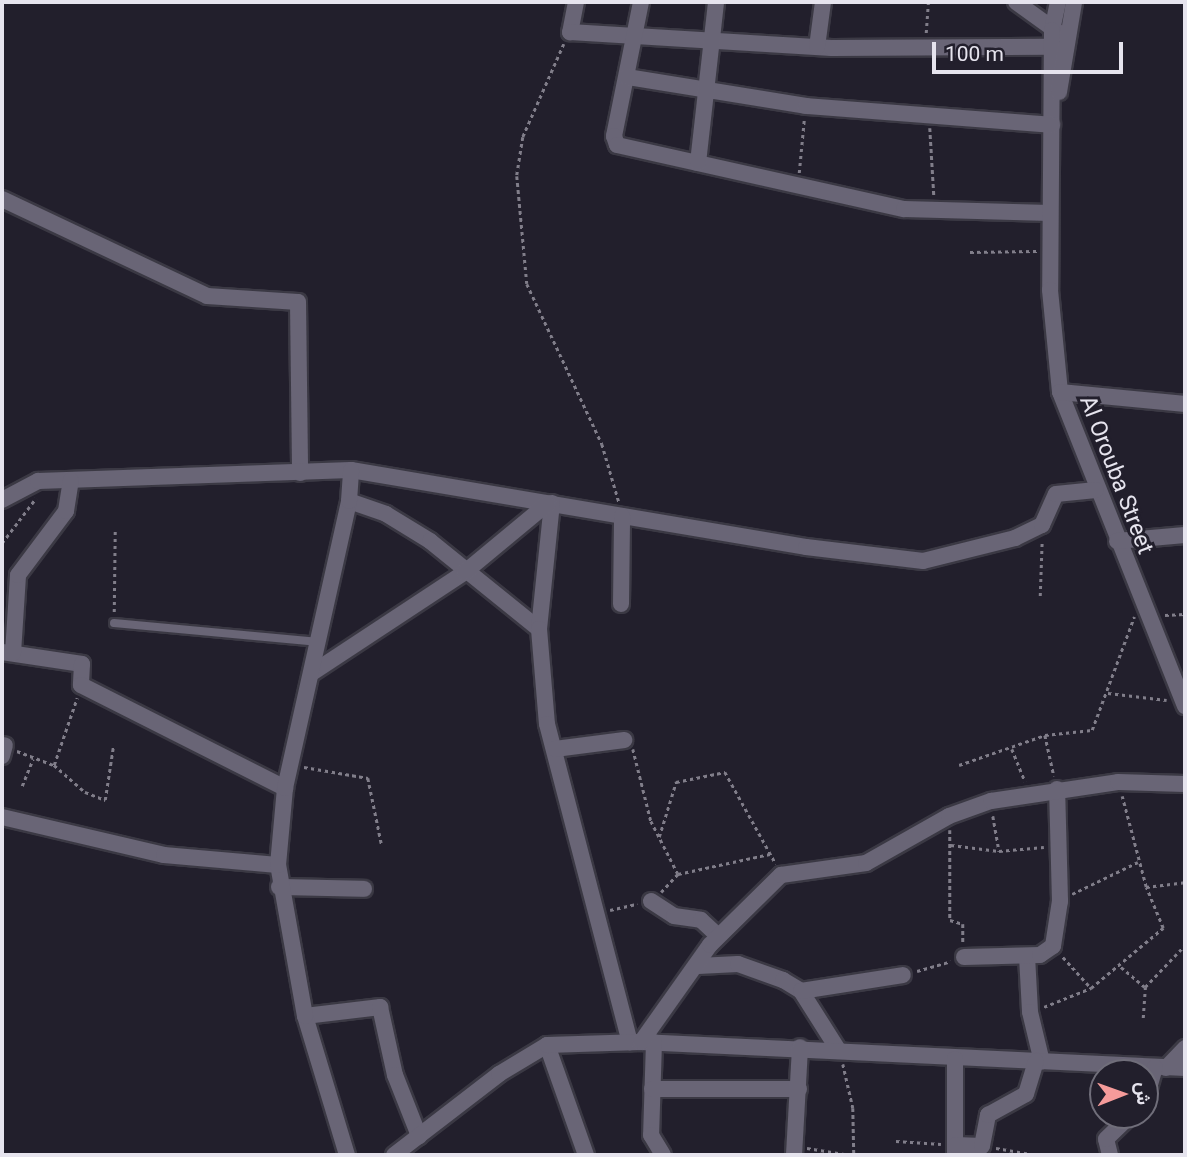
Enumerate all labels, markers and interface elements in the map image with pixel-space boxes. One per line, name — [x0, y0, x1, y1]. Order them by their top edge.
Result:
scale bar — [935, 28, 1126, 72]
text: 100 m — [945, 42, 1004, 66]
street label: Al Orouba Street — [1073, 392, 1159, 558]
north arrow — [1089, 1059, 1159, 1129]
text: ش — [1132, 1082, 1155, 1105]

